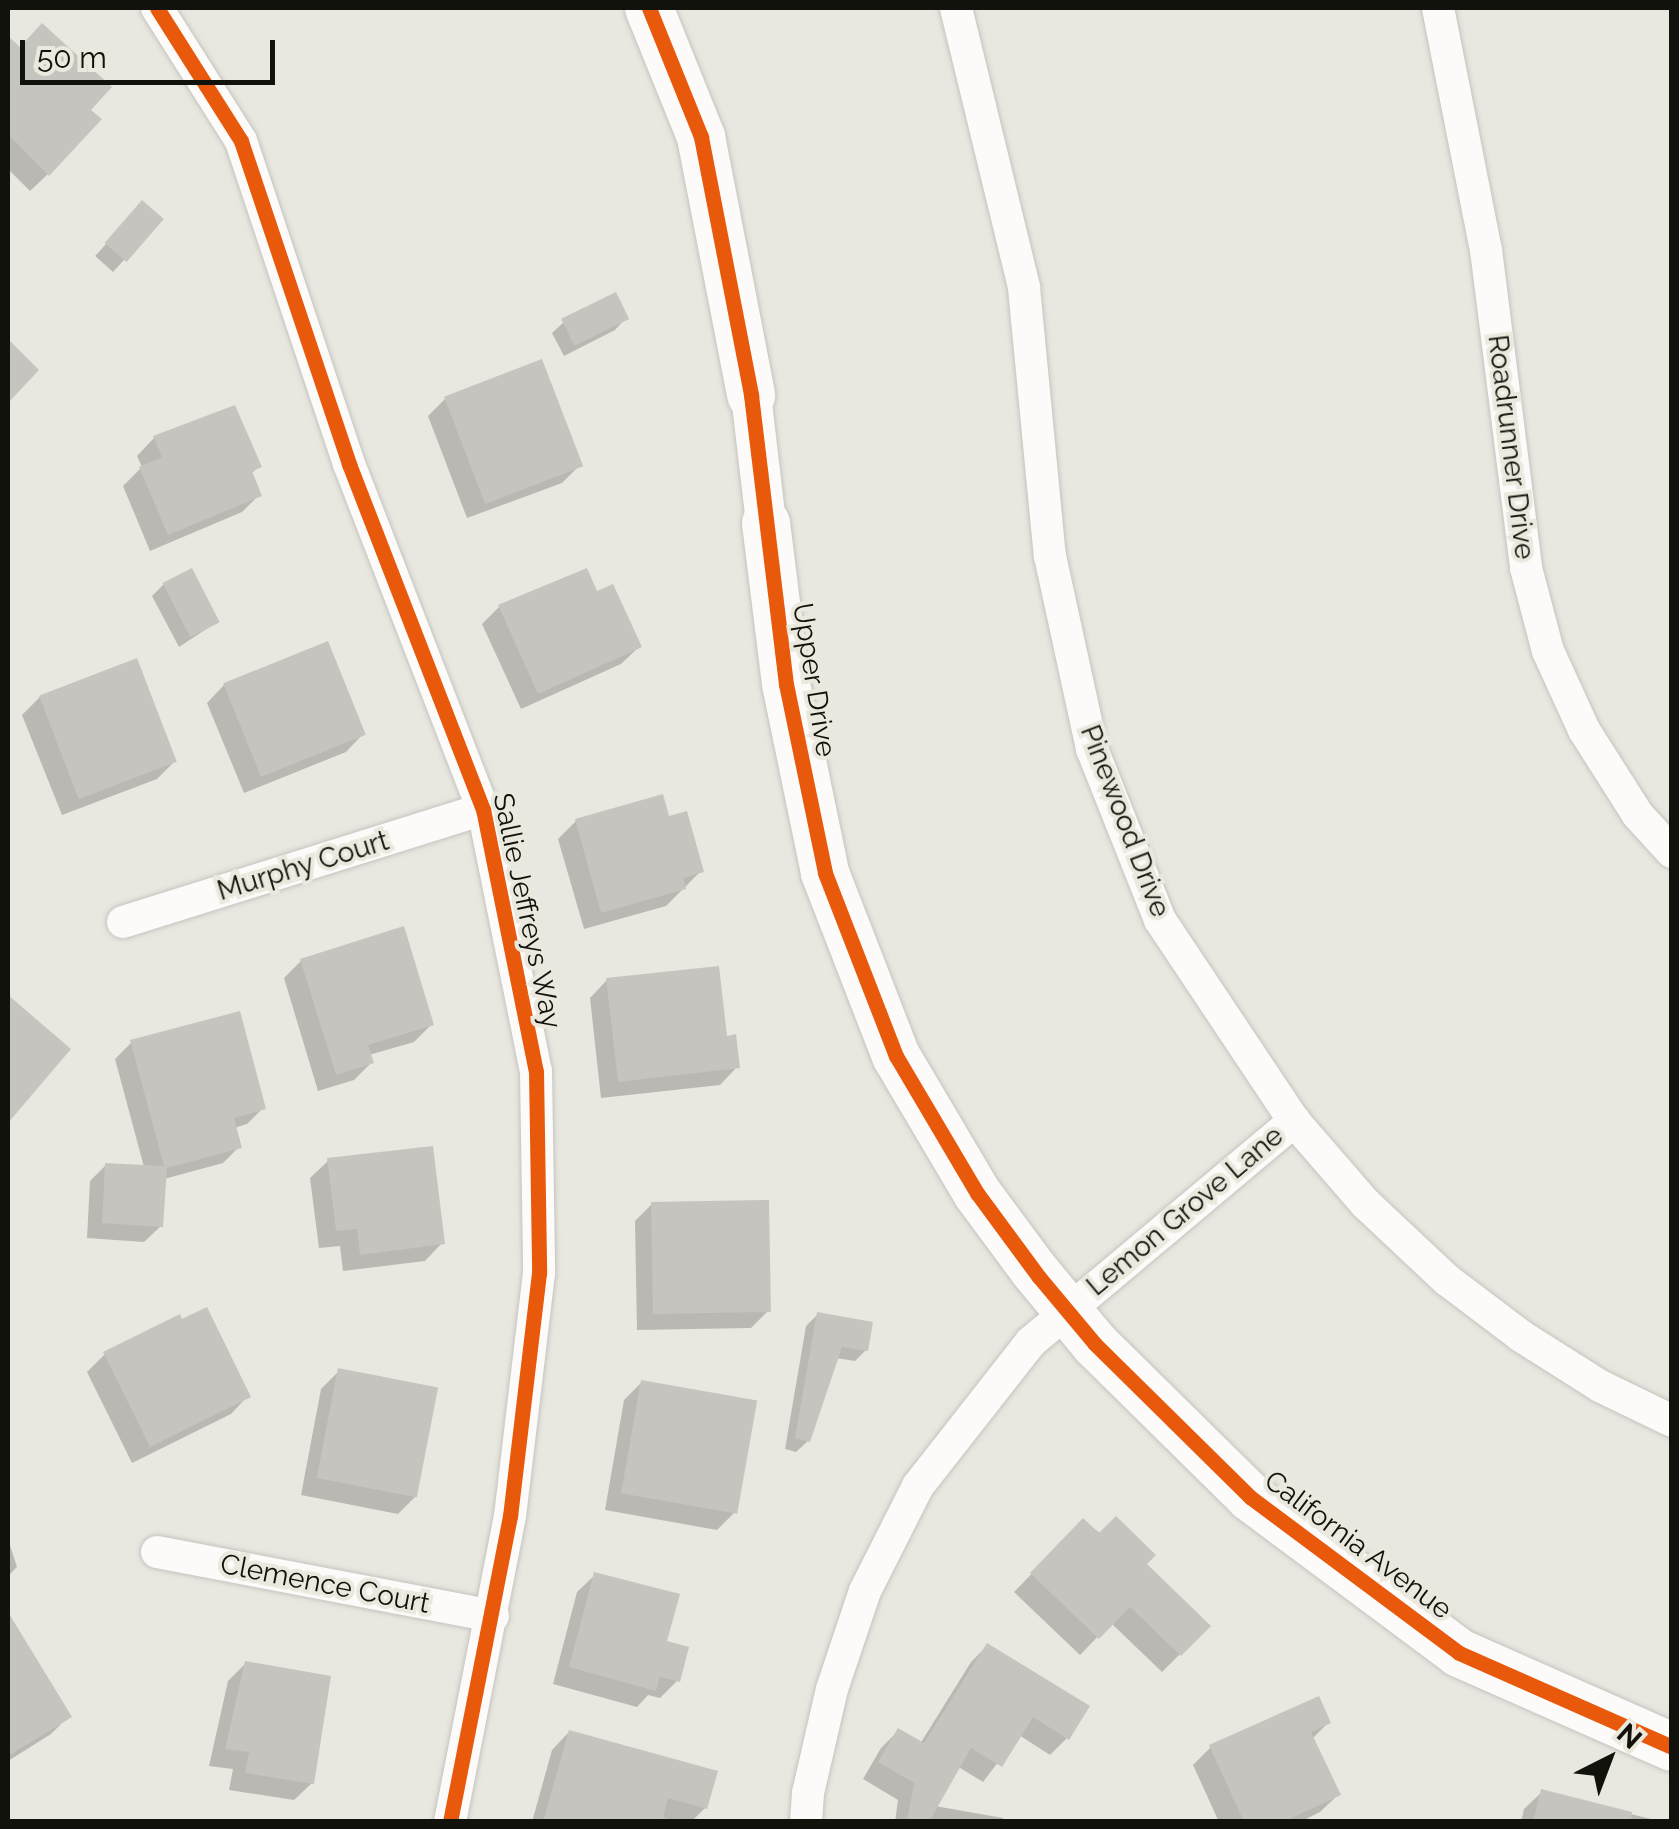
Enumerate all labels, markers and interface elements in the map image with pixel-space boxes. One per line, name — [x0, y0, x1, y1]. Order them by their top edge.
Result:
scale bar — [25, 20, 280, 82]
text: 50 m — [37, 40, 107, 75]
street label: Roadrunner Drive — [1481, 333, 1541, 561]
street label: Upper Drive — [785, 600, 843, 760]
street label: Pinewood Drive — [1073, 720, 1177, 922]
street label: Sallie Jeffreys Way — [485, 789, 569, 1033]
street label: Murphy Court — [213, 824, 393, 908]
street label: Lemon Grove Lane — [1080, 1119, 1290, 1303]
street label: California Avenue — [1257, 1463, 1459, 1627]
street label: Clemence Court — [218, 1547, 432, 1621]
north arrow — [1559, 1709, 1659, 1809]
text: N — [1610, 1717, 1648, 1756]

